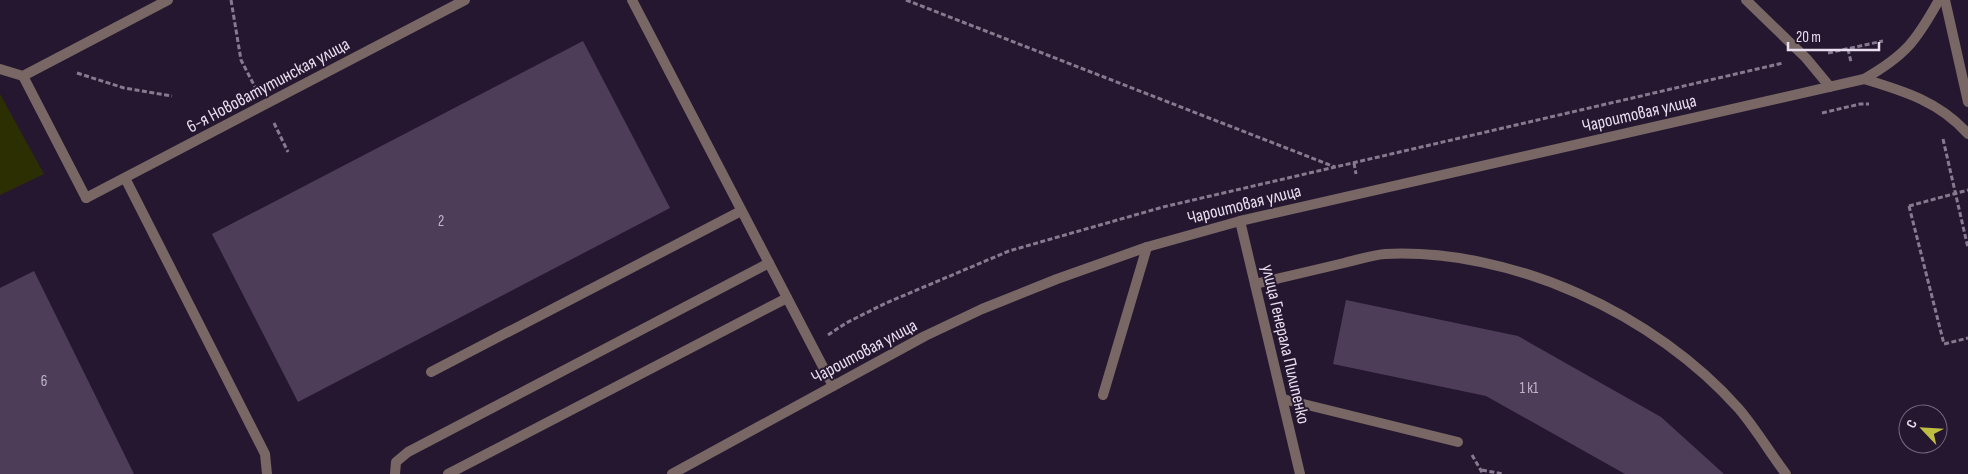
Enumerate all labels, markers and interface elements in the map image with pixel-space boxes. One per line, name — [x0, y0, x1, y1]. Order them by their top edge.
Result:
scale bar — [1788, 20, 1879, 52]
text: 20 m — [1796, 28, 1821, 47]
street label: 6-я Нововатутинская улица — [183, 34, 353, 137]
street label: Чароитовая улица — [1580, 90, 1698, 137]
street label: Чароитовая улица — [1185, 180, 1303, 229]
house number: 2 — [438, 212, 444, 231]
street label: улица Генерала Пилипенко — [1257, 262, 1314, 426]
street label: Чароитовая улица — [808, 315, 921, 388]
house number: 6 — [41, 372, 47, 391]
house number: 1 к1 — [1520, 379, 1539, 398]
north arrow — [1898, 404, 1948, 454]
text: С — [1902, 417, 1921, 431]

